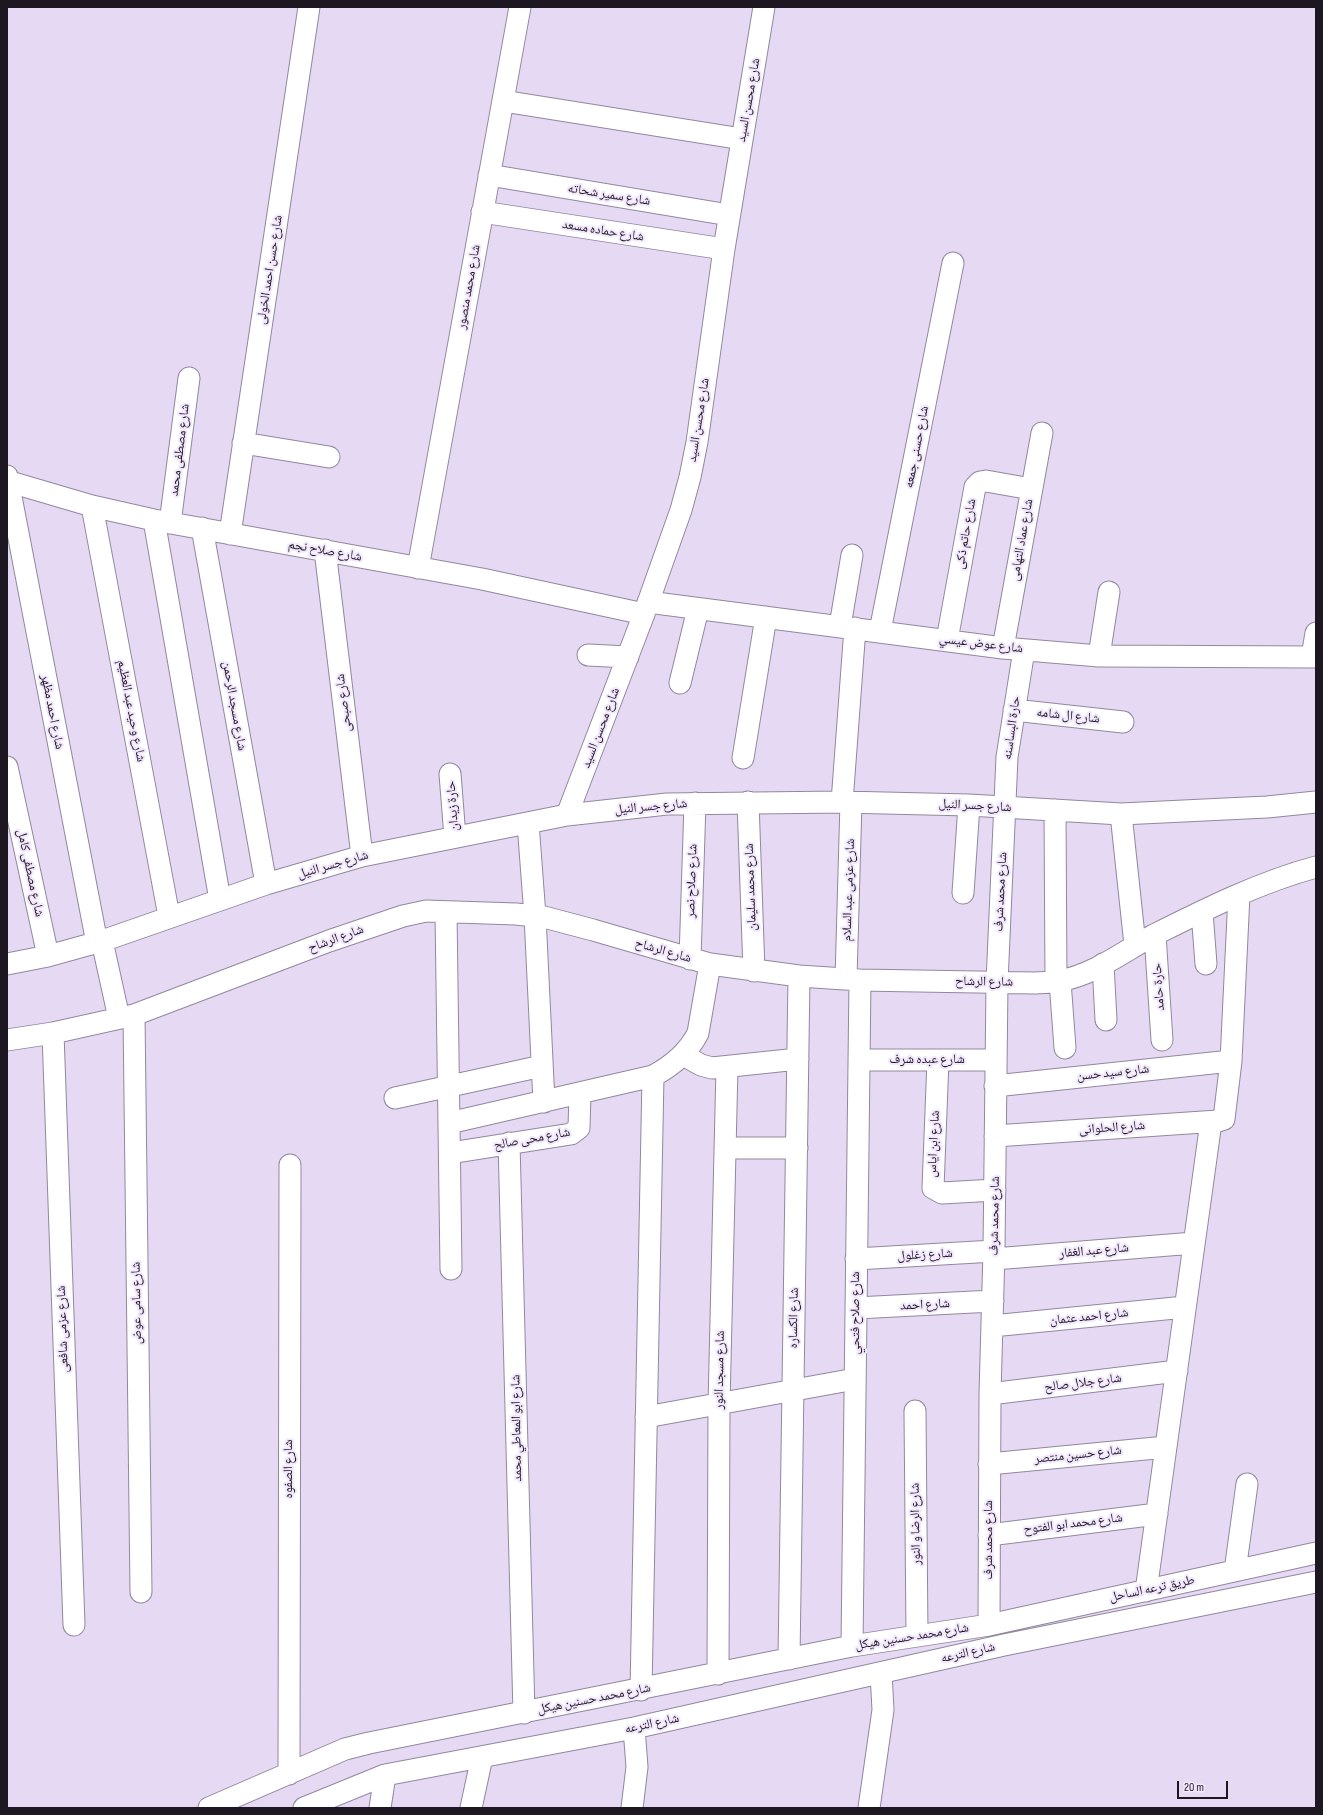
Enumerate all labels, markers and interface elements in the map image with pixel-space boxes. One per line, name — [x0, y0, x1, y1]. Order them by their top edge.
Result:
street label: شارع محسن السيد — [734, 57, 764, 143]
street label: شارع سمير شحاته — [567, 181, 651, 209]
street label: شارع حسن احمد الخولى — [254, 214, 286, 326]
street label: شارع حماده مسعد — [561, 217, 645, 245]
street label: شارع محمد منصور — [454, 243, 484, 331]
street label: شارع محسن السيد — [685, 377, 713, 463]
street label: شارع مصطفى محمد — [167, 403, 193, 497]
street label: شارع حسنى جمعه — [901, 405, 933, 489]
street label: شارع حاتم ذكى — [952, 497, 980, 571]
street label: شارع عماد التهامى — [1007, 498, 1037, 582]
street label: شارع صلاح نجم — [287, 537, 363, 565]
street label: شارع عوض عيسي — [938, 631, 1024, 657]
street label: شارع وحيد عبد العظيم — [113, 659, 149, 763]
street label: شارع مسجد الرحمن — [218, 660, 250, 752]
street label: شارع احمد مظهر — [37, 673, 67, 751]
street label: شارع صبحى — [333, 673, 355, 733]
street label: شارع محسن السيد — [578, 686, 624, 770]
street label: حارة البساسنه — [1000, 695, 1024, 761]
street label: شارع ال شامه — [1036, 705, 1100, 727]
street label: حارة زيدان — [443, 780, 463, 832]
street label: شارع جسر النيل — [614, 796, 688, 818]
street label: شارع جسر النيل — [938, 796, 1012, 816]
street label: شارع مصطفى كامل — [13, 828, 47, 918]
street label: شارع عزمى عبد السلام — [839, 838, 859, 942]
street label: شارع محمد سليمان — [742, 843, 760, 931]
street label: شارع صلاح نصر — [683, 844, 701, 918]
street label: شارع جسر النيل — [296, 847, 370, 883]
street label: شارع محمد شرف — [991, 852, 1011, 932]
street label: شارع الرشاح — [306, 922, 366, 956]
street label: شارع الرشاح — [633, 936, 693, 966]
street label: حارة حامد — [1150, 963, 1168, 1011]
street label: شارع الرشاح — [955, 974, 1013, 990]
street label: شارع عبده شرف — [889, 1052, 965, 1068]
street label: شارع سيد حسن — [1076, 1061, 1150, 1085]
street label: شارع ابن اياس — [924, 1110, 944, 1178]
street label: شارع الحلوانى — [1078, 1118, 1146, 1138]
street label: شارع محى صالح — [493, 1125, 571, 1153]
street label: شارع محمد شرف — [987, 1176, 1003, 1256]
street label: شارع عبد الغفار — [1058, 1240, 1130, 1262]
street label: شارع زغلول — [897, 1246, 953, 1264]
street label: شارع سامى عوض — [128, 1262, 146, 1344]
street label: شارع صلاح فتحي — [848, 1272, 864, 1354]
street label: شارع عزمى شافعى — [54, 1285, 72, 1373]
street label: شارع الكساره — [786, 1287, 802, 1349]
street label: شارع احمد — [900, 1296, 950, 1314]
street label: شارع احمد عثمان — [1049, 1305, 1129, 1329]
street label: شارع مسجد النور — [712, 1330, 728, 1410]
street label: شارع جلال صالح — [1043, 1371, 1123, 1395]
street label: شارع ابو المعاطي محمد — [508, 1374, 526, 1482]
street label: شارع الصفوه — [281, 1439, 297, 1499]
street label: شارع حسين منتصر — [1034, 1443, 1122, 1467]
street label: شارع الرضا و النور — [907, 1483, 925, 1565]
street label: شارع محمد شرف — [981, 1500, 997, 1580]
street label: شارع محمد ابو الفتوح — [1023, 1510, 1123, 1538]
street label: طريق ترعه الساحل — [1108, 1572, 1196, 1606]
street label: شارع محمد حسنين هيكل — [854, 1620, 970, 1654]
street label: شارع الترعه — [939, 1639, 997, 1667]
street label: شارع محمد حسنين هيكل — [536, 1680, 652, 1718]
street label: شارع الترعه — [623, 1711, 681, 1737]
scale bar — [1179, 1773, 1230, 1799]
text: 20 m — [1184, 1780, 1204, 1795]

